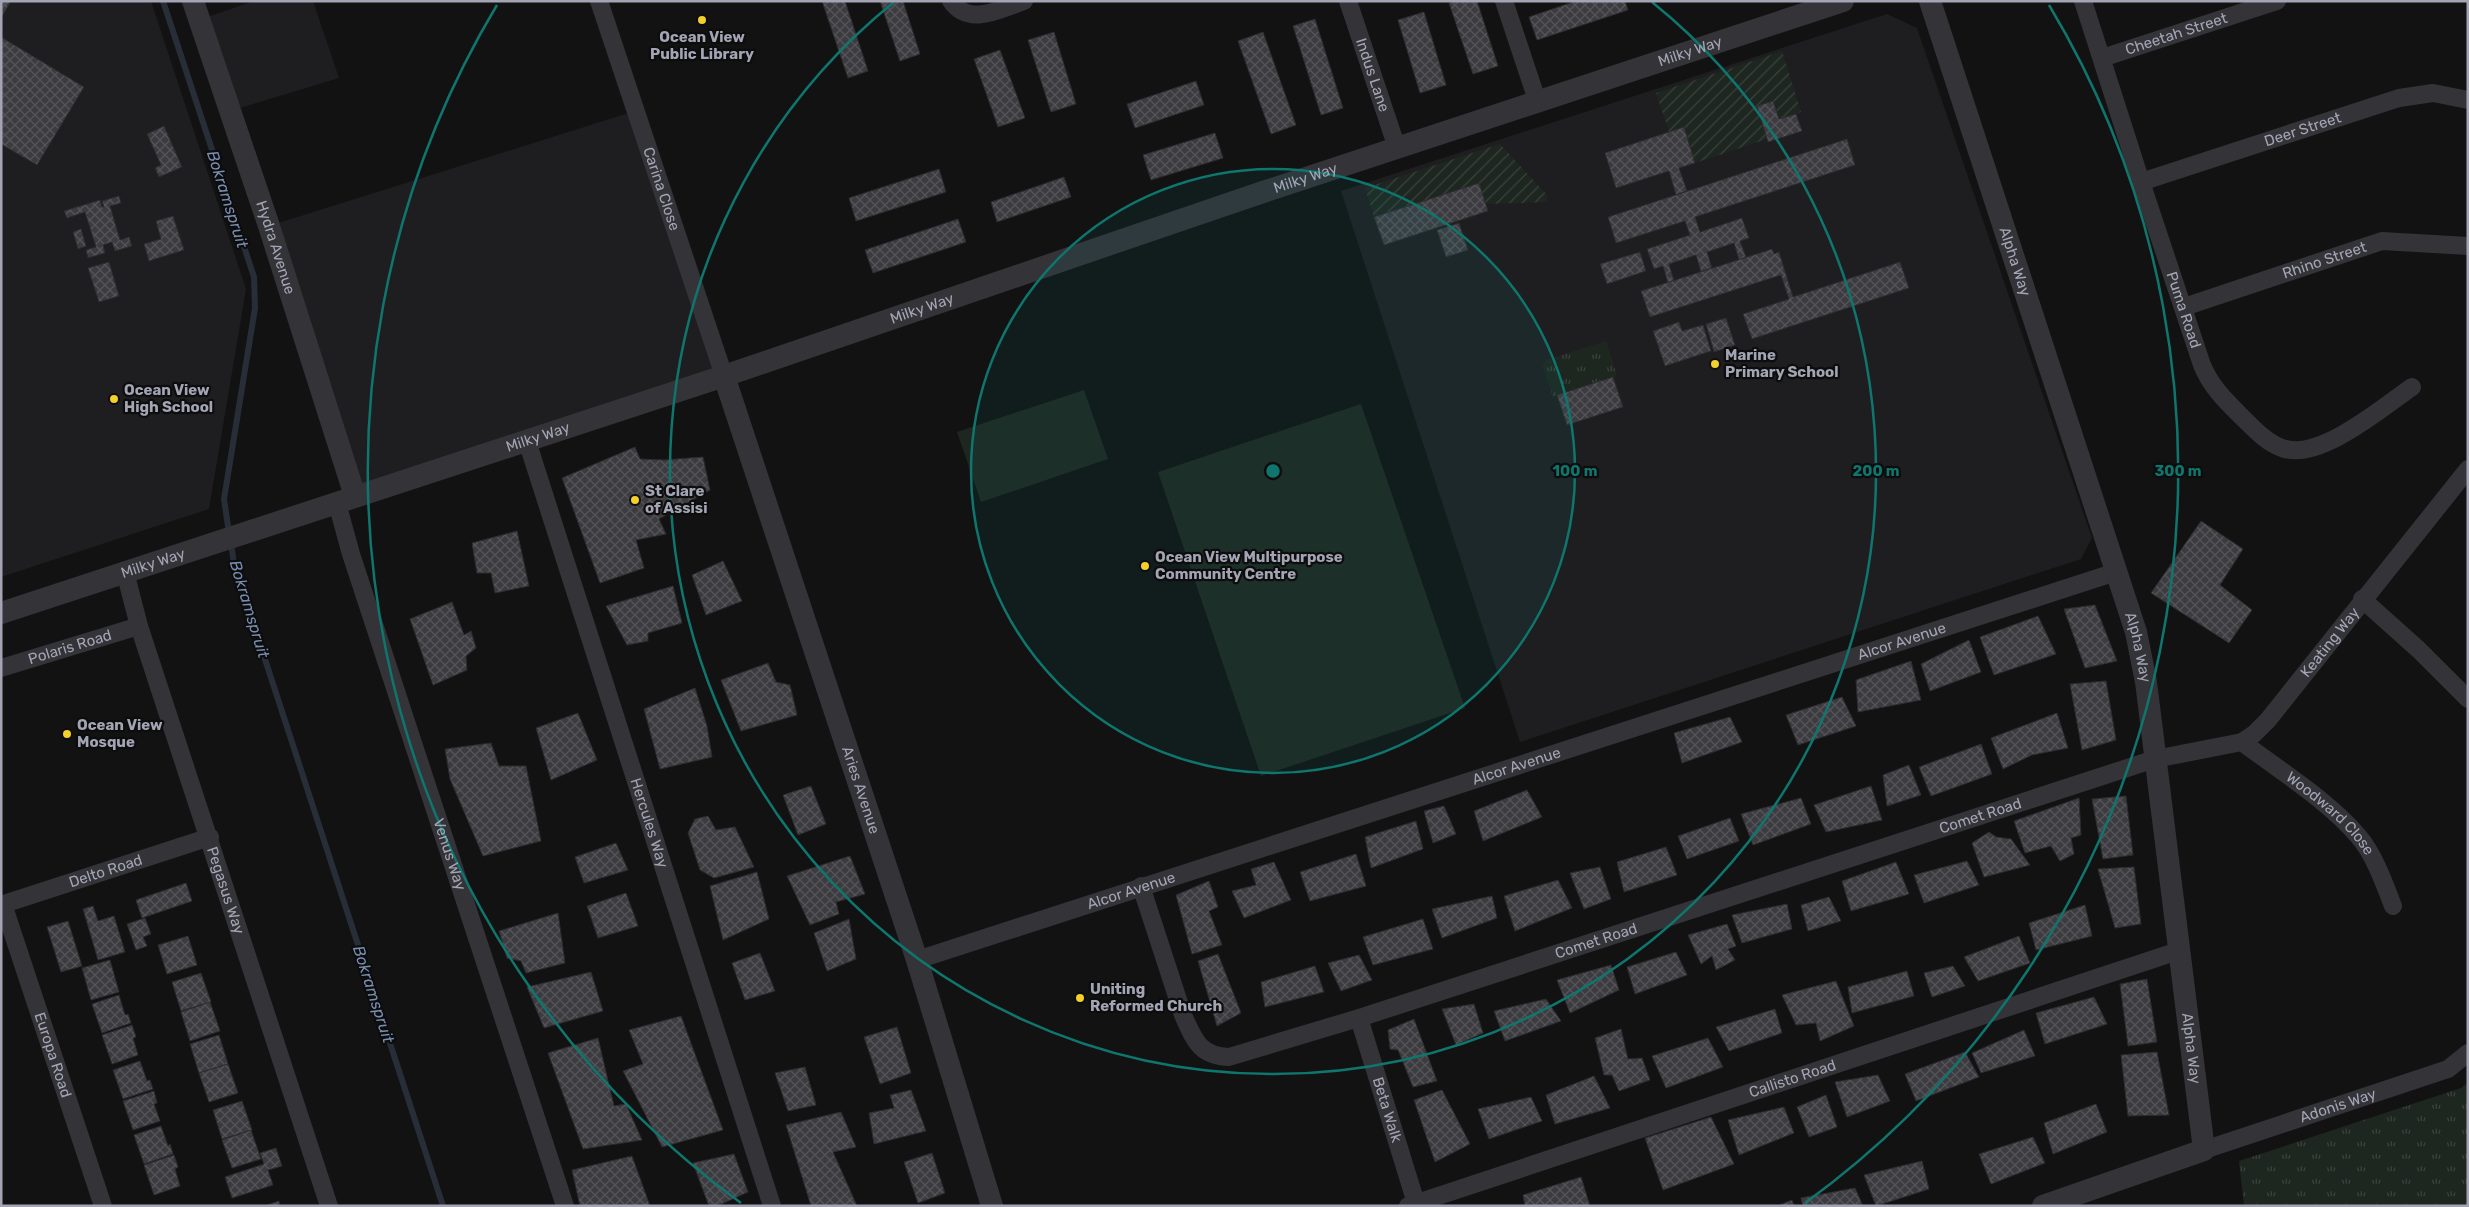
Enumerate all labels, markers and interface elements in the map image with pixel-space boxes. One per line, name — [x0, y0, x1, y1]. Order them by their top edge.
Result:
street label: Cheetah Street — [2123, 9, 2230, 59]
marker: Ocean View Public Library — [696, 14, 708, 26]
place label: Ocean View Public Library — [650, 28, 754, 63]
street label: Milky Way — [1656, 32, 1724, 70]
street label: Indus Lane — [1352, 36, 1393, 114]
street label: Deer Street — [2262, 108, 2343, 150]
street label: Carina Close — [639, 145, 684, 233]
water label: Bokramspruit — [203, 148, 252, 251]
street label: Milky Way — [1271, 159, 1340, 197]
street label: Hydra Avenue — [252, 198, 299, 297]
street label: Alpha Way — [1995, 225, 2035, 298]
street label: Rhino Street — [2280, 238, 2369, 283]
street label: Puma Road — [2163, 269, 2205, 351]
street label: Milky Way — [888, 289, 956, 328]
place label: Marine Primary School — [1725, 346, 1839, 381]
marker: Marine Primary School — [1709, 358, 1721, 370]
place label: Ocean View High School — [124, 381, 213, 416]
marker: Ocean View High School — [108, 393, 120, 405]
street label: Milky Way — [504, 418, 572, 456]
centre of rings — [1264, 462, 1282, 480]
text: 100 m — [1553, 462, 1597, 480]
text: 200 m — [1852, 462, 1900, 480]
text: 300 m — [2154, 462, 2202, 480]
place label: St Clare of Assisi — [645, 482, 707, 517]
marker: St Clare of Assisi — [629, 494, 641, 506]
street label: Milky Way — [119, 544, 187, 582]
place label: Ocean View Multipurpose Community Centre — [1155, 548, 1343, 583]
water label: Bokramspruit — [226, 558, 274, 661]
marker: Ocean View Multipurpose Community Centre — [1139, 560, 1151, 572]
street label: Keating Way — [2297, 604, 2363, 681]
street label: Alpha Way — [2121, 610, 2155, 684]
street label: Alcor Avenue — [1855, 619, 1948, 664]
street label: Polaris Road — [26, 626, 114, 668]
place label: Ocean View Mosque — [77, 716, 163, 751]
marker: Ocean View Mosque — [61, 728, 73, 740]
street label: Alcor Avenue — [1470, 743, 1563, 789]
street label: Aries Avenue — [838, 744, 884, 836]
street label: Woodward Close — [2283, 768, 2378, 858]
street label: Hercules Way — [627, 776, 672, 870]
street label: Comet Road — [1937, 794, 2024, 838]
street label: Venus Way — [429, 816, 470, 893]
street label: Pegasus Way — [203, 844, 248, 936]
street label: Delto Road — [67, 851, 145, 891]
street label: Alcor Avenue — [1085, 868, 1178, 913]
street label: Comet Road — [1553, 919, 1640, 963]
water label: Bokramspruit — [349, 943, 398, 1046]
place label: Uniting Reformed Church — [1090, 980, 1222, 1015]
marker: Uniting Reformed Church — [1074, 992, 1086, 1004]
street label: Europa Road — [30, 1010, 75, 1100]
street label: Alpha Way — [2178, 1012, 2205, 1085]
street label: Callisto Road — [1747, 1056, 1838, 1101]
street label: Beta Walk — [1369, 1075, 1406, 1145]
street label: Adonis Way — [2297, 1085, 2378, 1127]

